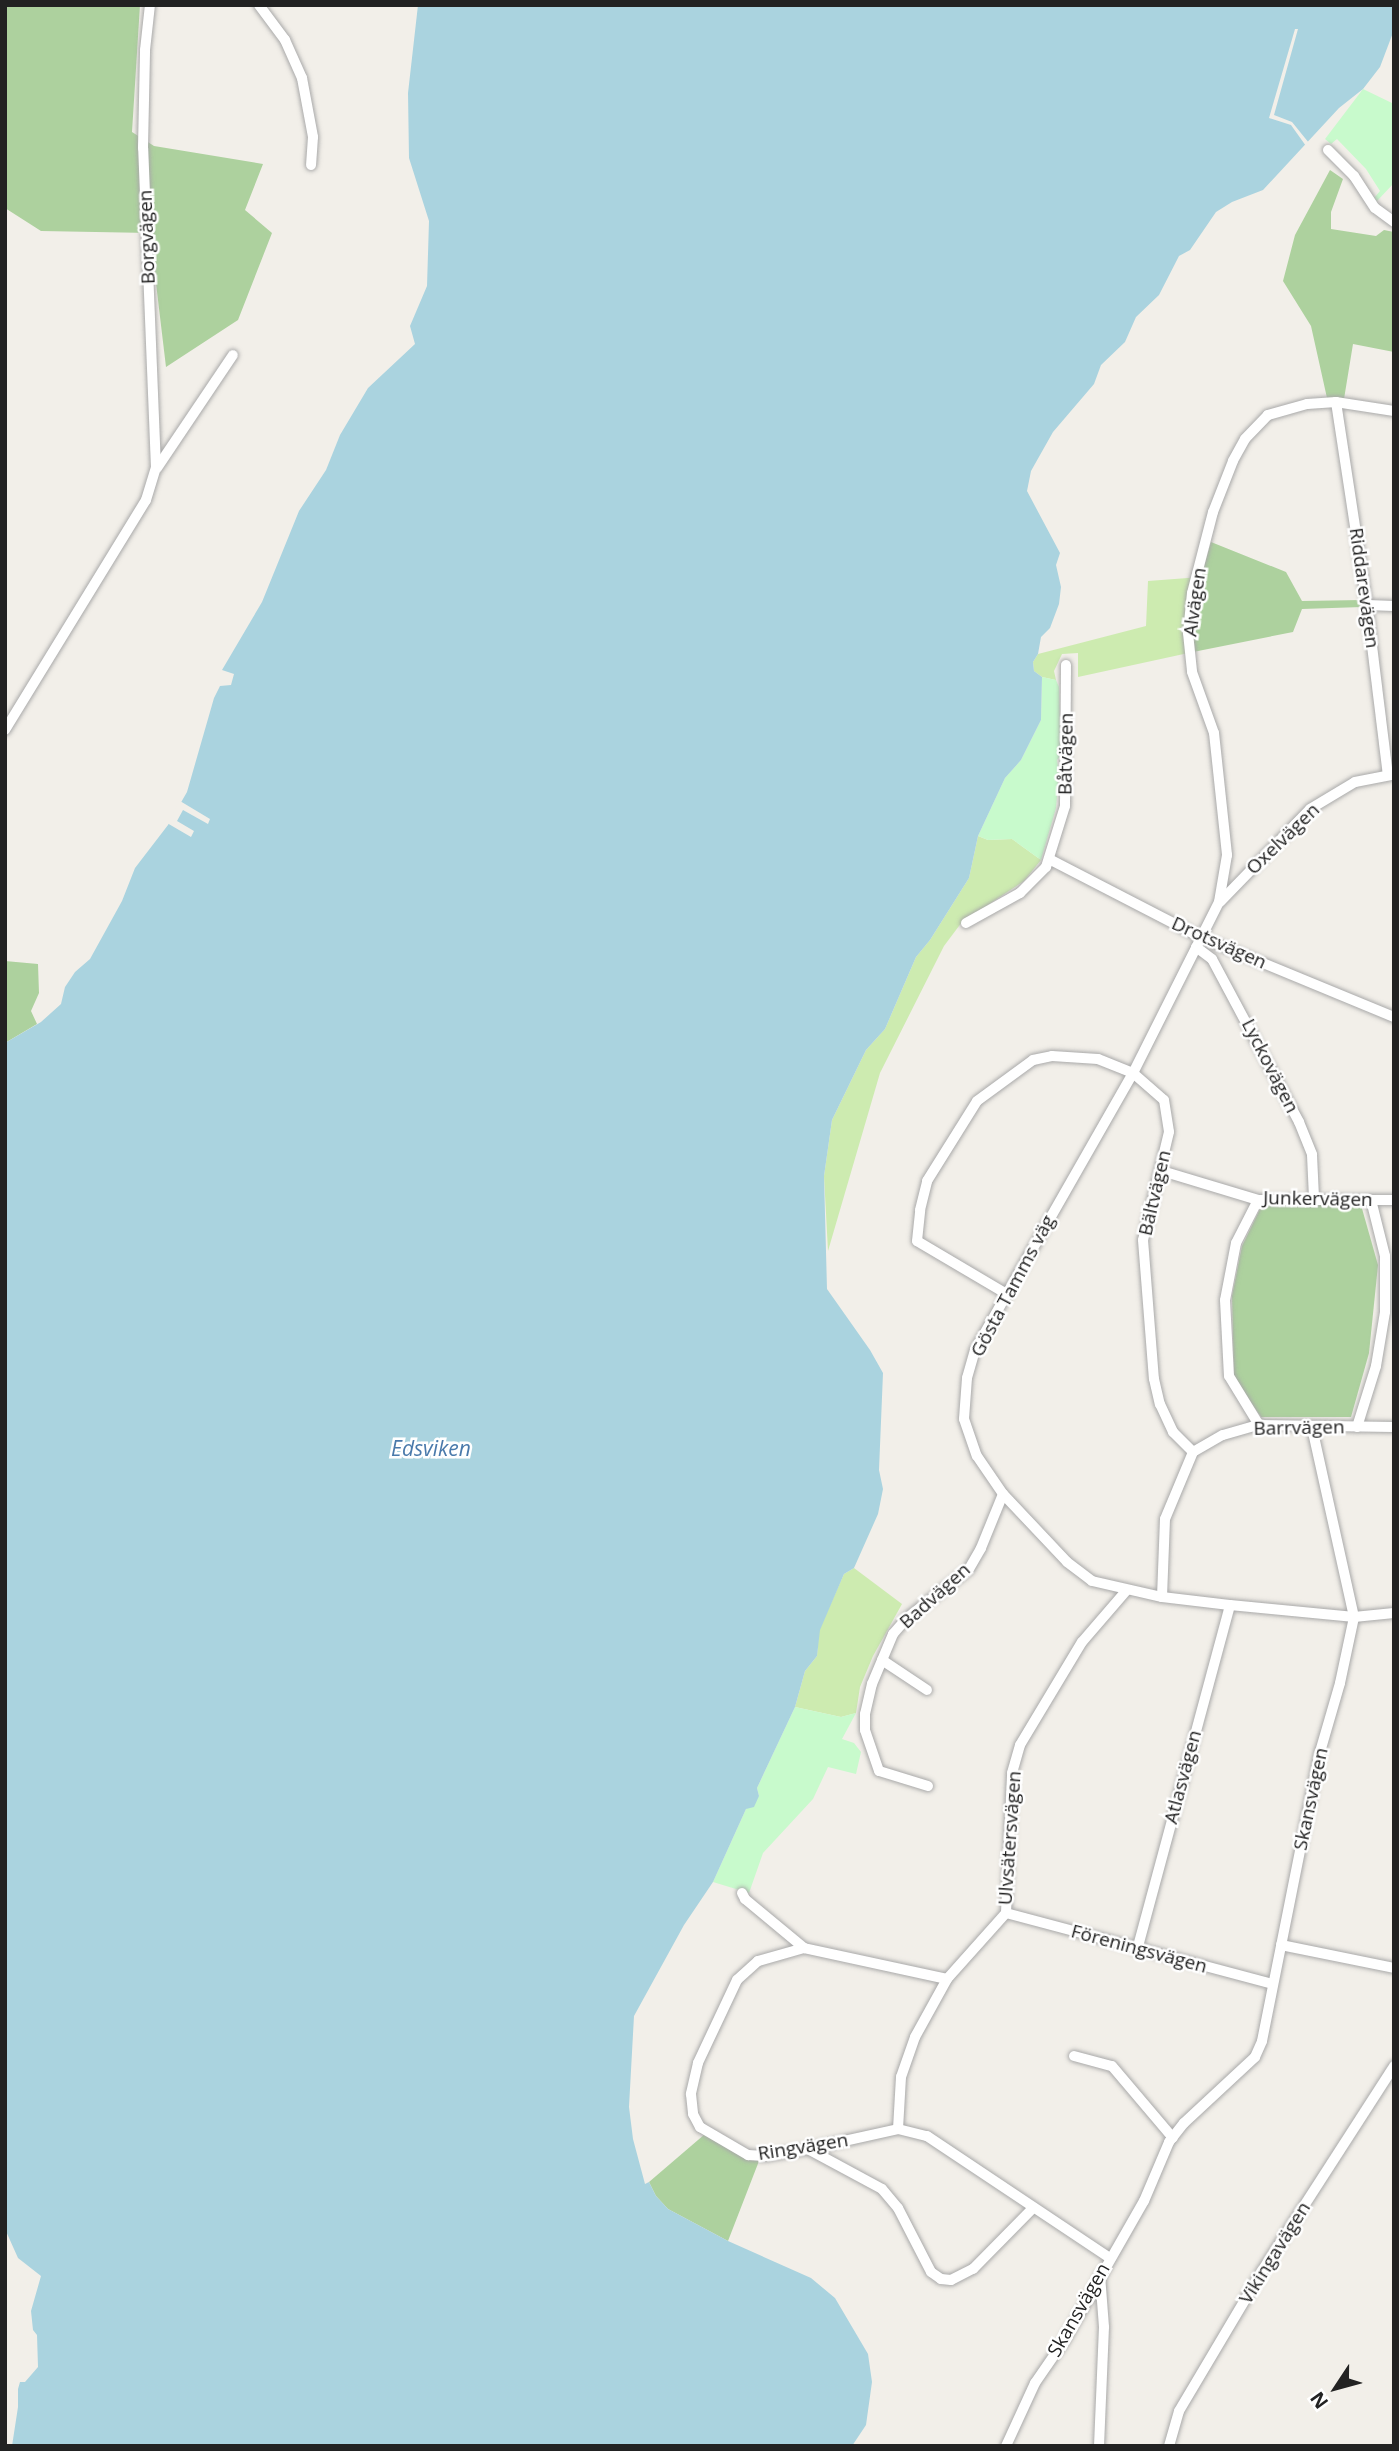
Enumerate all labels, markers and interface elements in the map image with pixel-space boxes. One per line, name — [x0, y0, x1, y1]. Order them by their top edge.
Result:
street label: Borgvägen — [134, 189, 160, 285]
street label: Riddarevägen — [1344, 526, 1384, 650]
street label: Alvägen — [1179, 566, 1211, 638]
street label: Båtvägen — [1054, 713, 1078, 795]
street label: Oxelvägen — [1242, 799, 1324, 879]
street label: Drotsvägen — [1168, 912, 1270, 974]
street label: Lyckovägen — [1237, 1015, 1303, 1117]
street label: Bältvägen — [1134, 1148, 1176, 1238]
street label: Junkervägen — [1263, 1187, 1373, 1211]
street label: Gösta Tamms väg — [966, 1211, 1060, 1361]
street label: Barrvägen — [1253, 1416, 1345, 1440]
water label: Edsviken — [391, 1435, 471, 1461]
street label: Badvägen — [895, 1558, 975, 1634]
street label: Atlasvägen — [1160, 1728, 1206, 1826]
street label: Skansvägen — [1289, 1746, 1333, 1852]
street label: Ulvsätersvägen — [994, 1770, 1026, 1906]
street label: Föreningsvägen — [1069, 1920, 1209, 1978]
street label: Ringvägen — [756, 2129, 850, 2165]
street label: Vikingavägen — [1235, 2198, 1315, 2308]
street label: Skansvägen — [1043, 2259, 1115, 2361]
north arrow — [1301, 2353, 1371, 2423]
text: N — [1304, 2386, 1334, 2414]

